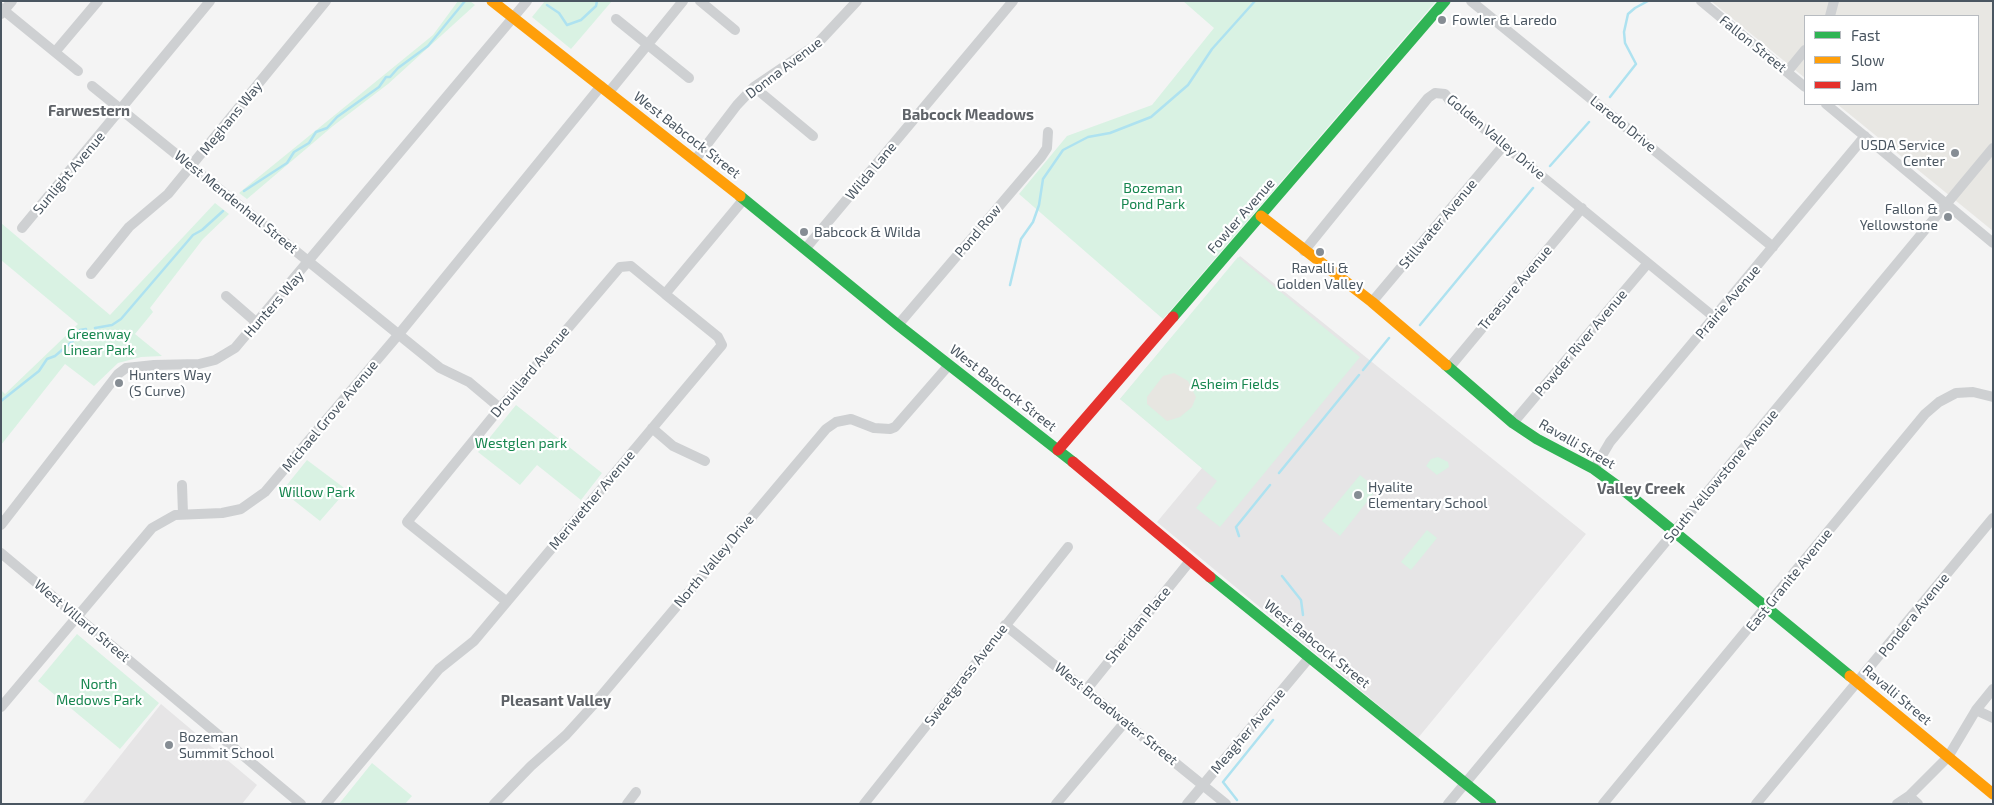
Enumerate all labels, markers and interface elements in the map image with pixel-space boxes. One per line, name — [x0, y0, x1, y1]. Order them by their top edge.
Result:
place label: Fowler & Laredo — [1452, 12, 1557, 28]
street label: Fallon Street — [1716, 12, 1790, 76]
marker: Fowler & Laredo — [1436, 14, 1448, 26]
legend — [1804, 15, 1979, 105]
text: Fast — [1851, 26, 1880, 44]
street label: Donna Avenue — [743, 34, 825, 102]
text: Slow — [1851, 51, 1885, 69]
text: Jam — [1851, 76, 1877, 94]
street label: Meghans Way — [196, 78, 266, 158]
street label: West Babcock Street — [630, 88, 744, 182]
street label: Golden Valley Drive — [1443, 91, 1549, 183]
street label: Laredo Drive — [1587, 92, 1659, 156]
district label: Farwestern — [48, 102, 130, 120]
district label: Babcock Meadows — [902, 106, 1034, 124]
street label: Sunlight Avenue — [29, 128, 109, 218]
place label: USDA Service Center — [1861, 137, 1945, 170]
street label: Wilda Lane — [842, 139, 900, 203]
street label: West Mendenhall Street — [171, 147, 301, 257]
marker: USDA Service Center — [1949, 147, 1961, 159]
street label: Fowler Avenue — [1204, 175, 1278, 257]
street label: Stillwater Avenue — [1395, 176, 1481, 272]
park label: Bozeman Pond Park — [1121, 180, 1185, 212]
street label: Pond Row — [951, 201, 1005, 261]
place label: Fallon & Yellowstone — [1860, 201, 1938, 233]
marker: Fallon & Yellowstone — [1942, 211, 1954, 223]
place label: Babcock & Wilda — [814, 224, 921, 240]
marker: Babcock & Wilda — [798, 226, 810, 238]
street label: Treasure Avenue — [1475, 242, 1555, 334]
marker: Ravalli & Golden Valley — [1314, 246, 1326, 258]
place label: Ravalli & Golden Valley — [1277, 260, 1363, 292]
street label: Prairie Avenue — [1692, 261, 1764, 343]
street label: Hunters Way — [241, 267, 307, 341]
street label: Powder River Avenue — [1531, 286, 1631, 400]
street label: Drouillard Avenue — [487, 323, 573, 421]
park label: Greenway Linear Park — [63, 326, 135, 358]
street label: West Babcock Street — [946, 341, 1060, 435]
street label: Michael Grove Avenue — [279, 357, 381, 475]
place label: Hunters Way (S Curve) — [129, 367, 211, 400]
park label: Asheim Fields — [1191, 376, 1279, 392]
marker: Hunters Way (S Curve) — [113, 377, 125, 389]
street label: South Yellowstone Avenue — [1660, 406, 1782, 546]
street label: Ravalli Street — [1536, 415, 1618, 473]
park label: Westglen park — [475, 435, 567, 451]
street label: Meriwether Avenue — [546, 447, 638, 553]
place label: Hyalite Elementary School — [1368, 479, 1487, 512]
district label: Valley Creek — [1597, 480, 1685, 498]
park label: Willow Park — [279, 484, 355, 500]
marker: Hyalite Elementary School — [1352, 489, 1364, 501]
street label: North Valley Drive — [670, 511, 758, 611]
street label: East Granite Avenue — [1742, 525, 1836, 635]
street label: Pondera Avenue — [1875, 570, 1953, 660]
street label: West Villard Street — [31, 576, 133, 666]
street label: Sheridan Place — [1102, 583, 1174, 667]
street label: West Babcock Street — [1261, 596, 1373, 692]
street label: Sweetgrass Avenue — [921, 621, 1011, 729]
street label: West Broadwater Street — [1051, 659, 1181, 769]
street label: Ravalli Street — [1859, 661, 1935, 729]
park label: North Medows Park — [56, 676, 142, 709]
street label: Meagher Avenue — [1207, 685, 1289, 777]
district label: Pleasant Valley — [501, 692, 611, 710]
place label: Bozeman Summit School — [179, 729, 274, 762]
marker: Bozeman Summit School — [163, 739, 175, 751]

